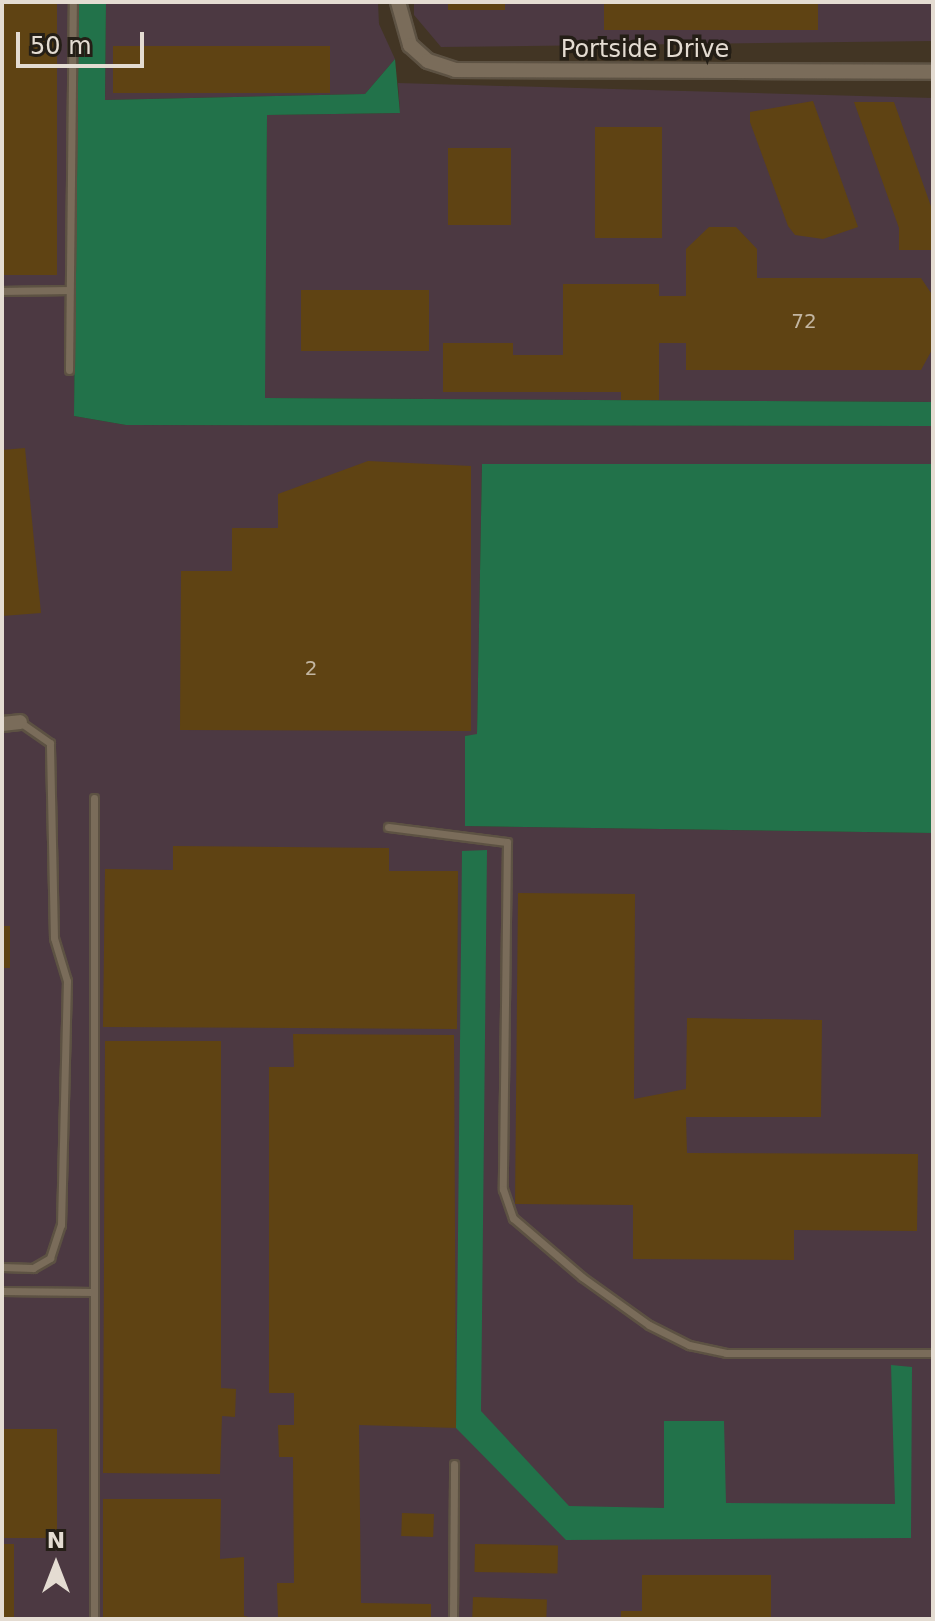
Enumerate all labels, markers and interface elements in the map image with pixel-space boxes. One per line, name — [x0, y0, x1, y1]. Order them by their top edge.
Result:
scale bar — [20, 16, 148, 66]
text: 50 m — [30, 32, 92, 60]
street label: Portside Drive — [561, 36, 729, 64]
house number: 72 — [791, 309, 817, 333]
house number: 2 — [305, 656, 317, 680]
north arrow — [16, 1525, 96, 1605]
text: N — [47, 1528, 65, 1553]

